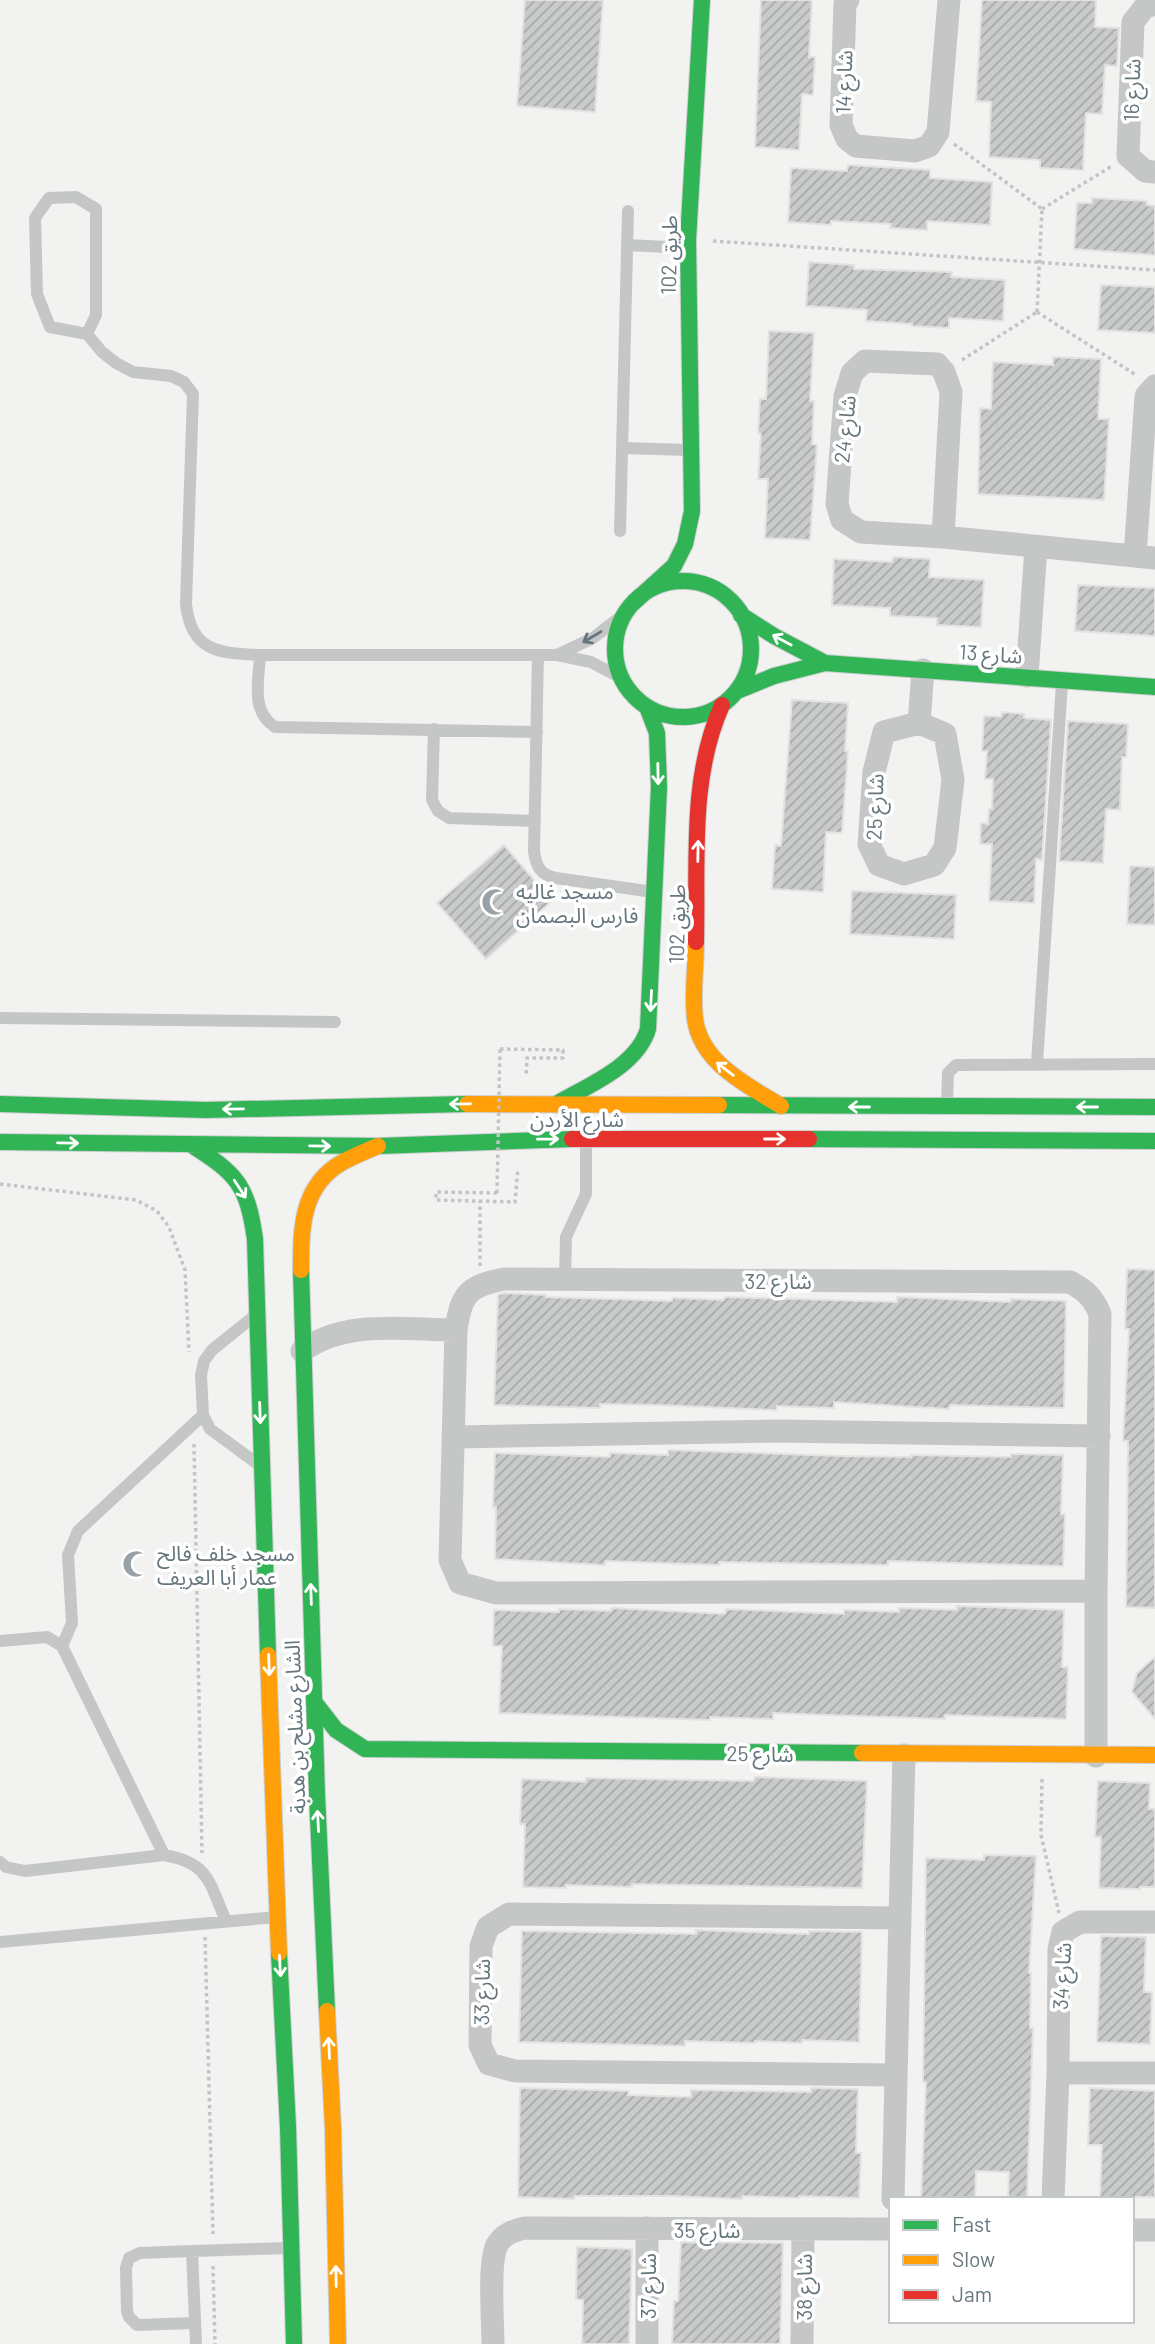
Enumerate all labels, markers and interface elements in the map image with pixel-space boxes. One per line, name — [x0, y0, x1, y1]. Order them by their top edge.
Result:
street label: شارع 14 — [829, 50, 861, 115]
street label: شارع 16 — [1117, 58, 1149, 122]
street label: طريق 102 — [655, 215, 683, 295]
street label: شارع 24 — [828, 394, 864, 465]
one-way arrow — [582, 631, 602, 645]
one-way arrow — [772, 633, 793, 646]
street label: شارع 13 — [958, 638, 1023, 672]
one-way arrow — [652, 762, 665, 785]
street label: شارع 25 — [860, 773, 892, 841]
one-way arrow — [691, 840, 705, 863]
place label: مسجد غاليه فارس البصمان — [516, 878, 638, 928]
street label: طريق 102 — [663, 884, 691, 964]
mosque icon: مسجد غاليه فارس البصمان — [480, 887, 510, 917]
one-way arrow — [644, 989, 657, 1012]
one-way arrow — [716, 1061, 734, 1076]
one-way arrow — [449, 1097, 472, 1111]
one-way arrow — [848, 1100, 871, 1114]
one-way arrow — [1076, 1100, 1099, 1114]
one-way arrow — [222, 1103, 245, 1116]
street label: شارع الأردن — [530, 1106, 624, 1135]
one-way arrow — [536, 1132, 559, 1146]
one-way arrow — [763, 1132, 786, 1146]
one-way arrow — [56, 1136, 79, 1149]
one-way arrow — [308, 1139, 331, 1153]
one-way arrow — [234, 1178, 248, 1198]
street label: شارع 32 — [744, 1268, 812, 1297]
one-way arrow — [254, 1401, 267, 1424]
place label: مسجد خلف فالح عمار أبا العريف — [157, 1540, 295, 1590]
mosque icon: مسجد خلف فالح عمار أبا العريف — [121, 1549, 151, 1579]
one-way arrow — [304, 1583, 317, 1606]
street label: الشارع مشلح بن هدبة — [278, 1639, 314, 1815]
one-way arrow — [262, 1653, 275, 1676]
street label: شارع 25 — [726, 1740, 794, 1770]
one-way arrow — [312, 1810, 325, 1833]
street label: شارع 34 — [1047, 1942, 1079, 2011]
one-way arrow — [273, 1954, 286, 1977]
street label: شارع 33 — [468, 1958, 498, 2026]
one-way arrow — [322, 2037, 335, 2060]
legend — [889, 2197, 1134, 2323]
text: Fast — [952, 2211, 992, 2236]
street label: شارع 35 — [674, 2217, 740, 2246]
text: Slow — [952, 2246, 995, 2271]
street label: شارع 37 — [635, 2253, 664, 2319]
street label: شارع 38 — [791, 2254, 820, 2320]
one-way arrow — [329, 2265, 343, 2288]
text: Jam — [952, 2281, 992, 2306]

